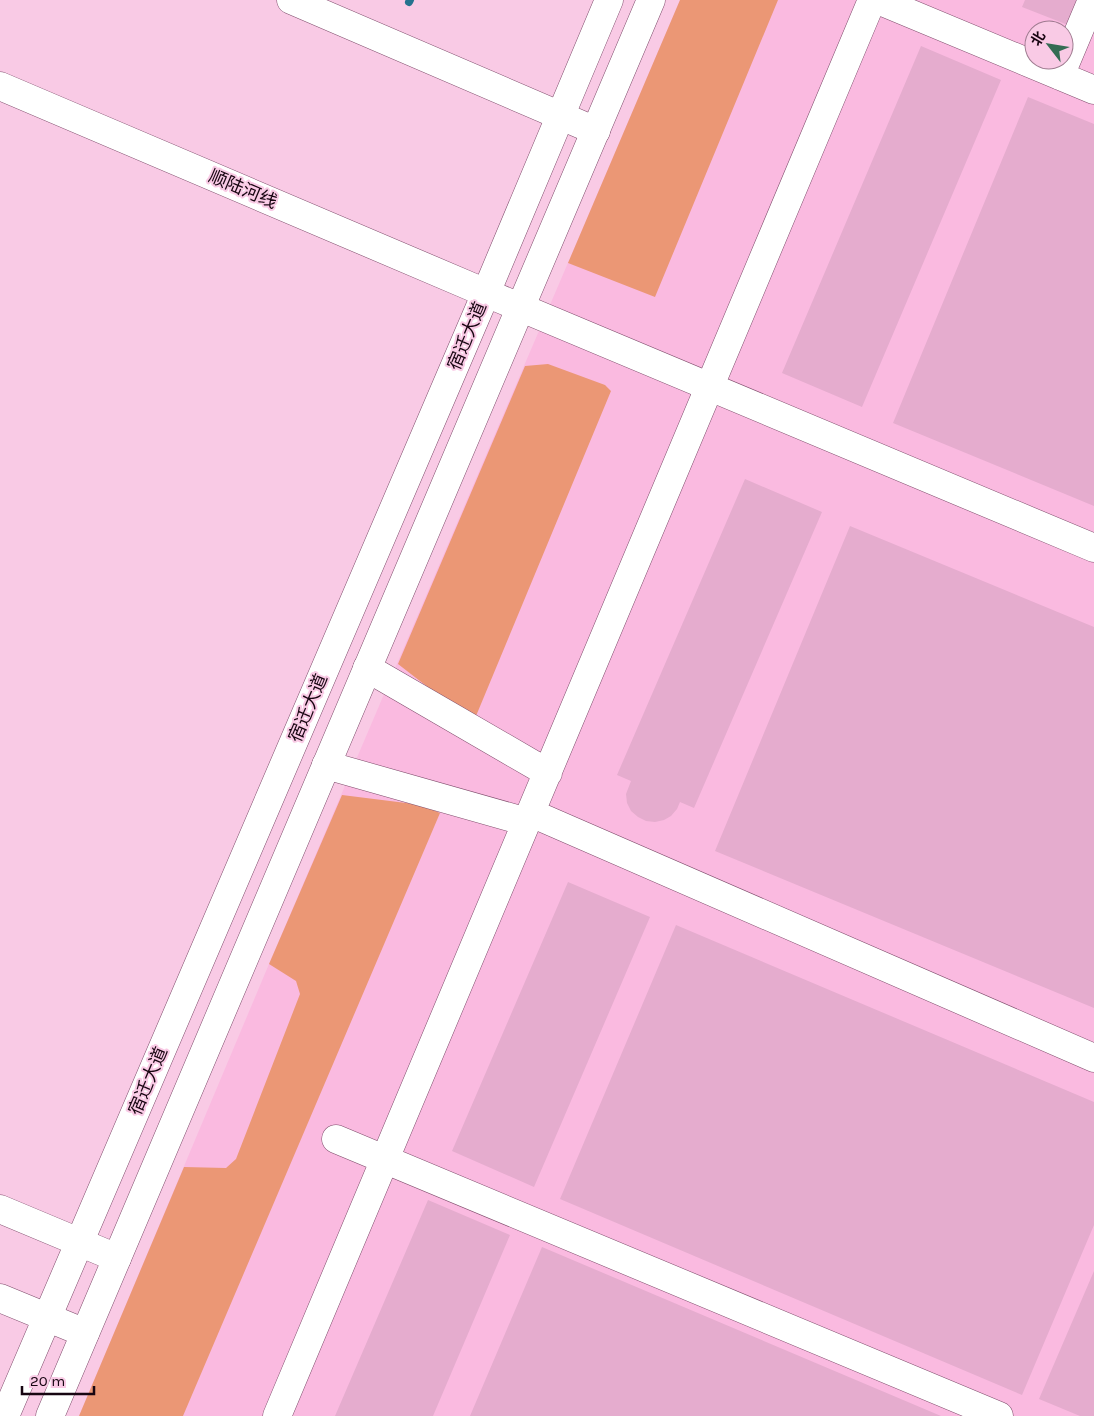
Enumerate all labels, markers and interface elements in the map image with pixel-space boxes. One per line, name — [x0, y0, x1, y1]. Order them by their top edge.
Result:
north arrow — [1024, 20, 1074, 70]
text: 北 — [1027, 28, 1049, 49]
street label: 顺陆河线 — [206, 165, 280, 213]
street label: 宿迁大道 — [443, 299, 491, 373]
street label: 宿迁大道 — [284, 671, 332, 745]
street label: 宿迁大道 — [124, 1044, 172, 1118]
scale bar — [22, 1364, 95, 1396]
text: 20 m — [30, 1372, 65, 1390]

